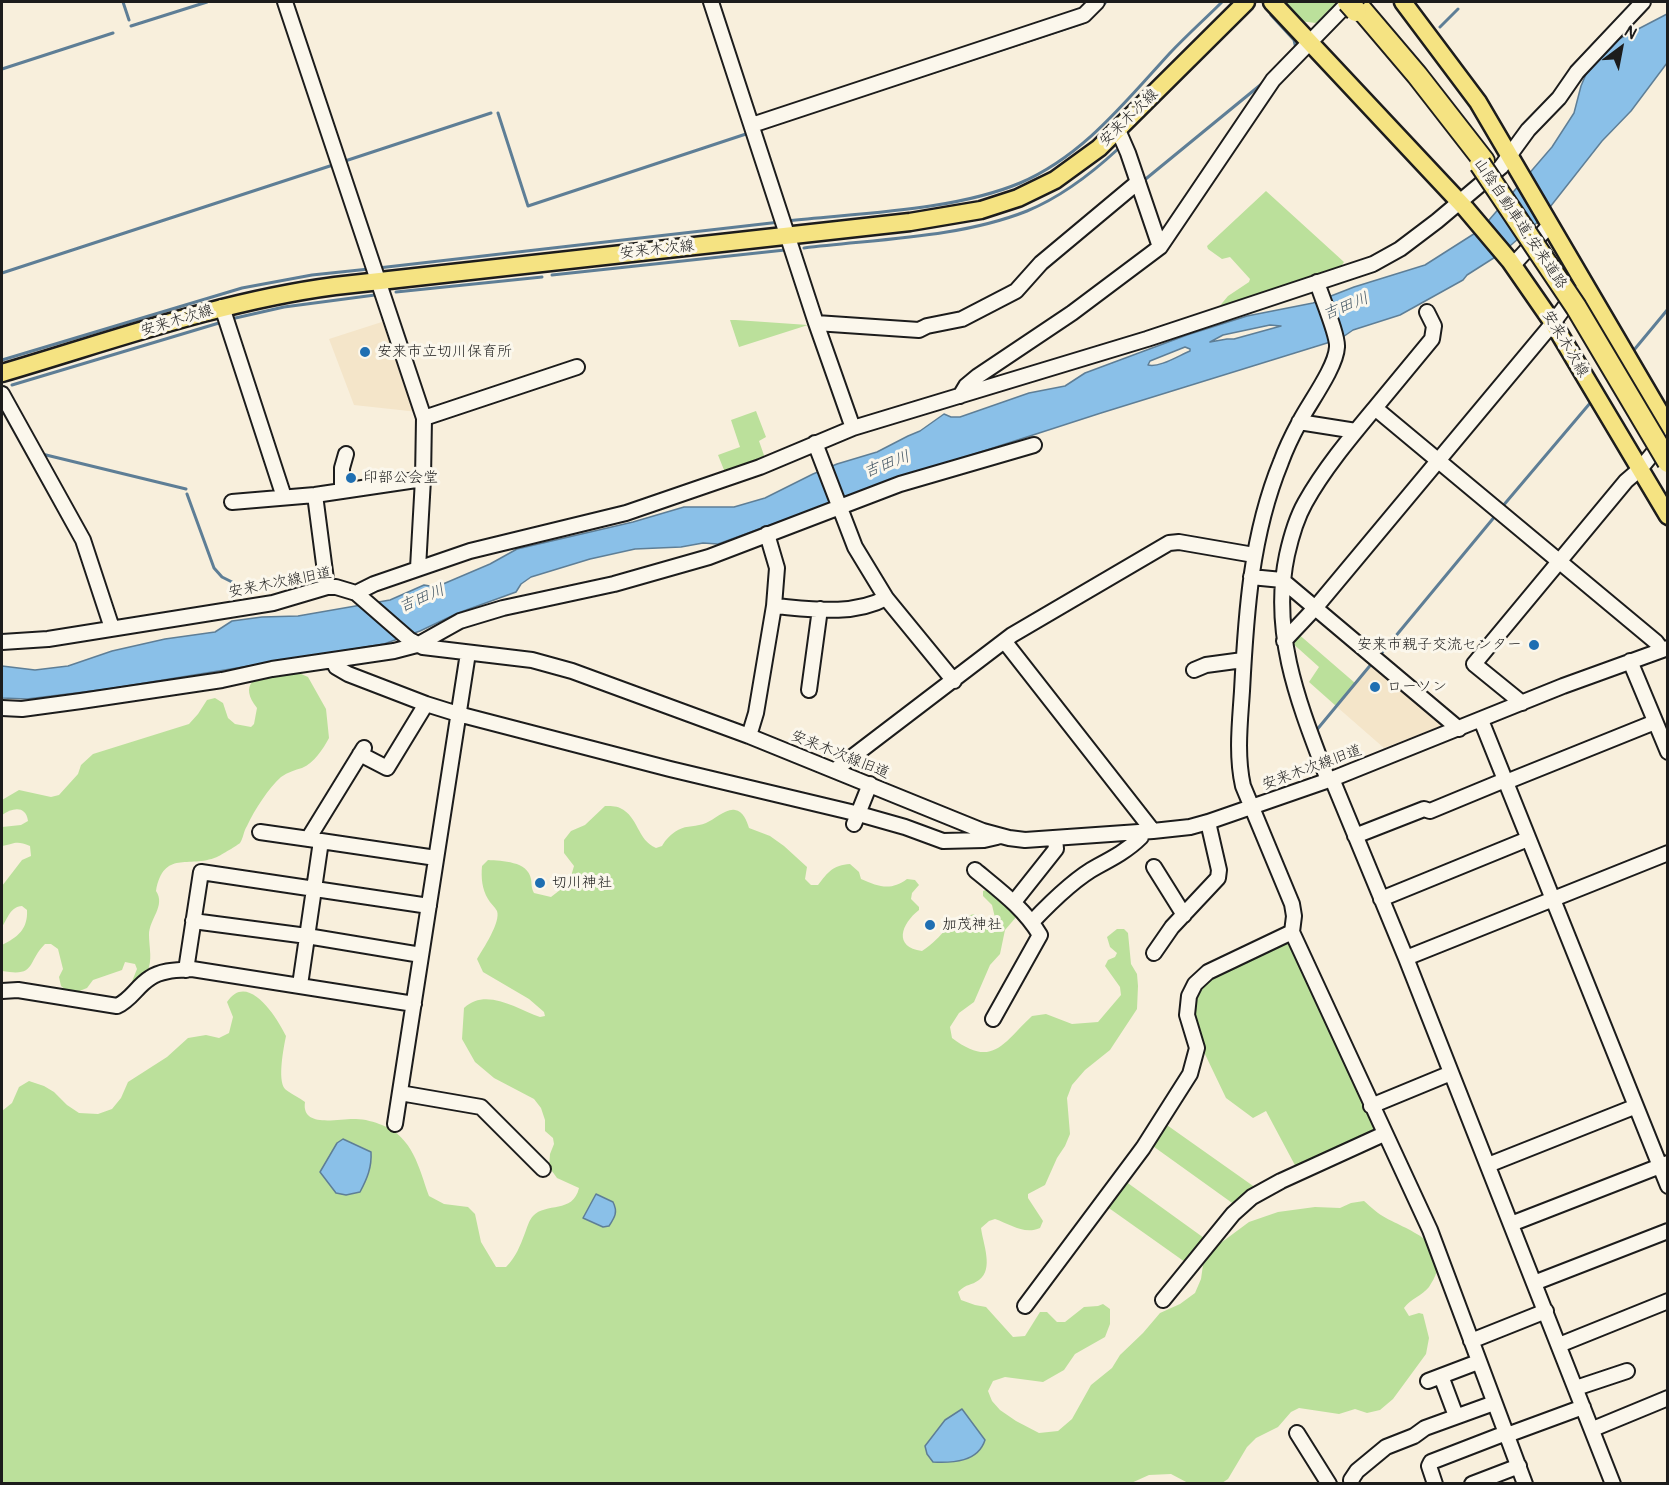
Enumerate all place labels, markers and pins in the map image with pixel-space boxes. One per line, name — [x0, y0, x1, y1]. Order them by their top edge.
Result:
place label: 安来市立切川保育所 — [377, 343, 512, 361]
marker: 安来市立切川保育所 — [358, 345, 372, 359]
place label: 印部公会堂 — [363, 469, 438, 487]
marker: 印部公会堂 — [344, 471, 358, 485]
place label: 安来市親子交流センター — [1357, 636, 1522, 654]
marker: 安来市親子交流センター — [1527, 638, 1541, 652]
place label: ローソン — [1387, 678, 1447, 696]
marker: ローソン — [1368, 680, 1382, 694]
place label: 切川神社 — [552, 874, 612, 892]
marker: 切川神社 — [533, 876, 547, 890]
place label: 加茂神社 — [942, 916, 1002, 934]
marker: 加茂神社 — [923, 918, 937, 932]

